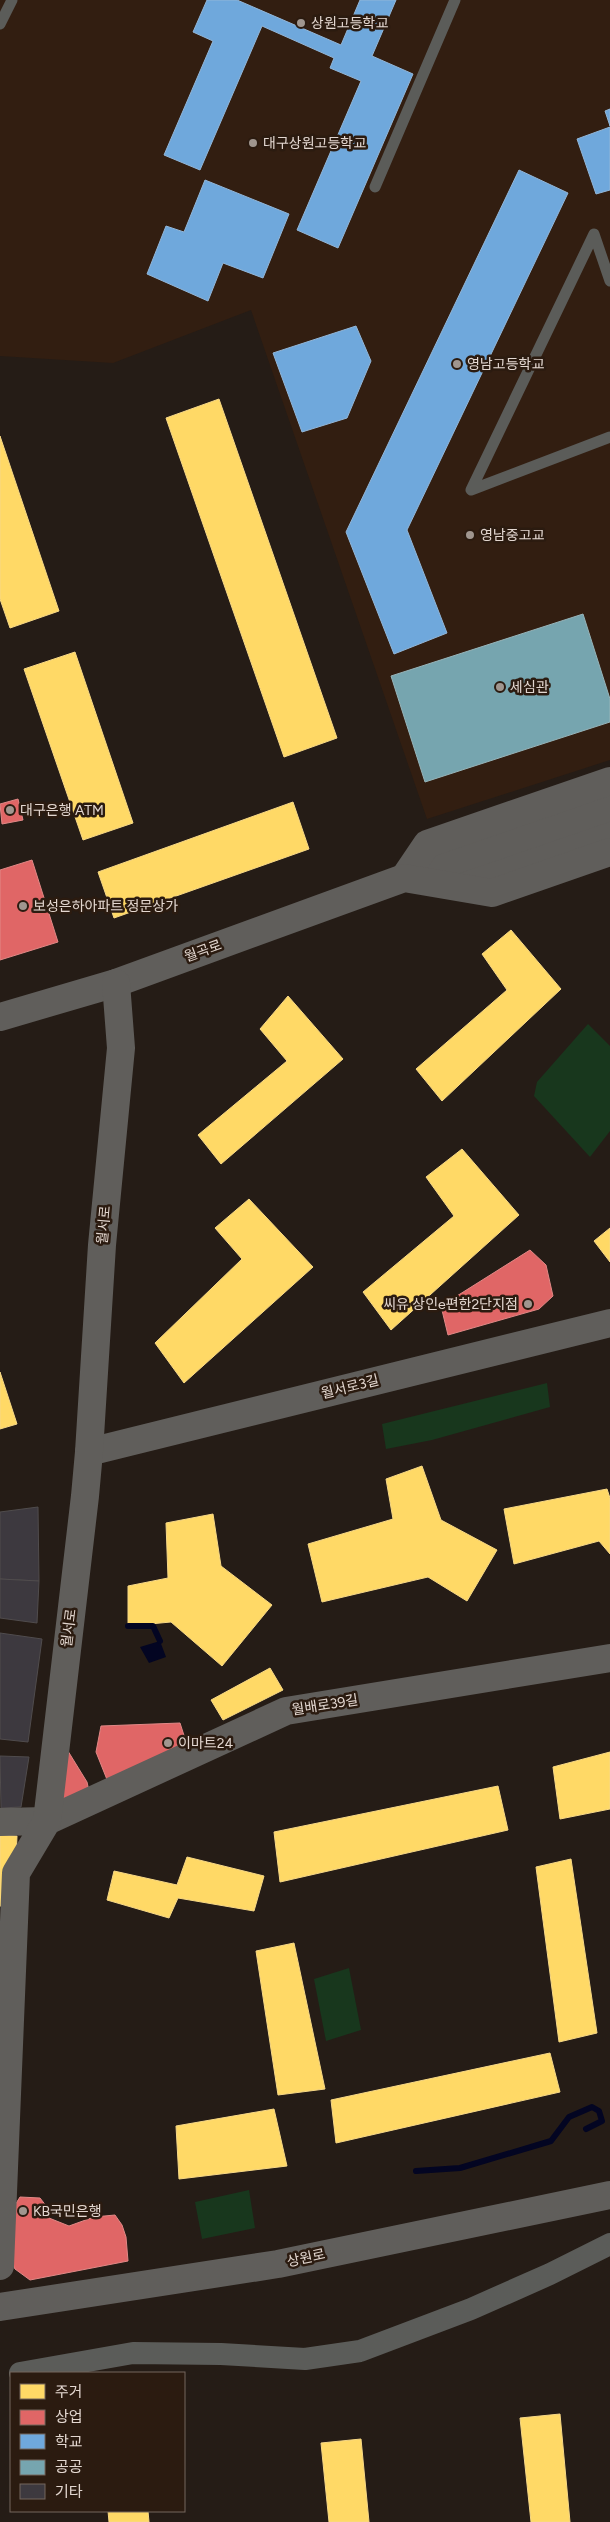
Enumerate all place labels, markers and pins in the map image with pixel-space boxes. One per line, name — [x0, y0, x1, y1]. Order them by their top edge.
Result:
place label: 상원고등학교 — [311, 15, 388, 32]
marker: 상원고등학교 — [295, 17, 307, 29]
place label: 대구상원고등학교 — [263, 135, 366, 152]
marker: 대구상원고등학교 — [247, 137, 259, 149]
place label: 영남고등학교 — [467, 356, 544, 373]
marker: 영남고등학교 — [451, 358, 463, 370]
place label: 영남중고교 — [480, 527, 545, 544]
marker: 영남중고교 — [464, 529, 476, 541]
place label: 세심관 — [510, 679, 549, 696]
marker: 세심관 — [494, 681, 506, 693]
place label: 대구은행 ATM — [20, 802, 104, 819]
marker: 대구은행 ATM — [4, 804, 16, 816]
place label: 보성은하아파트 정문상가 — [33, 898, 178, 915]
marker: 보성은하아파트 정문상가 — [17, 900, 29, 912]
place label: 씨유 상인e편한2단지점 — [383, 1296, 518, 1313]
marker: 씨유 상인e편한2단지점 — [522, 1298, 534, 1310]
place label: 이마트24 — [178, 1735, 233, 1752]
marker: 이마트24 — [162, 1737, 174, 1749]
place label: KB국민은행 — [33, 2203, 102, 2220]
marker: KB국민은행 — [17, 2205, 29, 2217]

